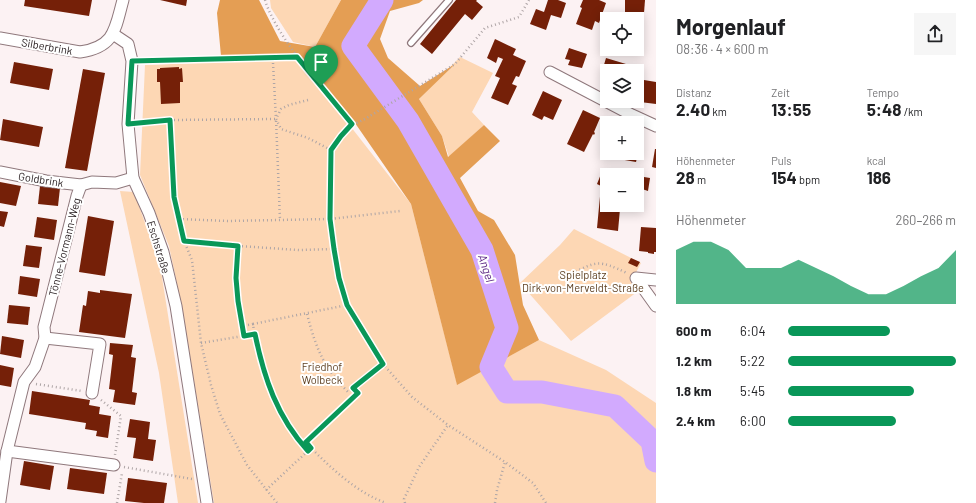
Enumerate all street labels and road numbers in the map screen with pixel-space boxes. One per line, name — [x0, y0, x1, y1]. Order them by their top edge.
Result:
street label: Silberbrink — [20, 35, 74, 57]
street label: Goldbrink — [18, 169, 65, 189]
street label: Tönne-Vormann-Weg — [45, 196, 83, 298]
street label: Eschstraße — [145, 219, 173, 275]

